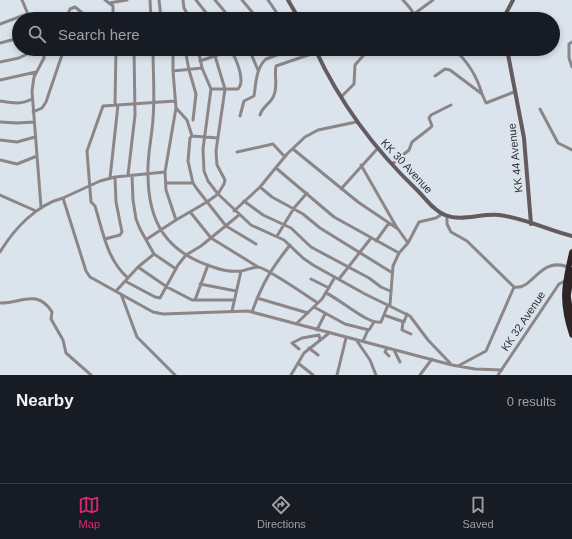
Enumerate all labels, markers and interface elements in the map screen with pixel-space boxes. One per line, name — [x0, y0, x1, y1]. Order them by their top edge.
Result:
search box — [12, 12, 560, 56]
icon: search — [26, 23, 48, 45]
text: Search here — [58, 26, 140, 43]
street label: KK 44 Avenue — [505, 123, 525, 193]
street label: KK 30 Avenue — [379, 136, 435, 196]
street label: KK 32 Avenue — [499, 289, 547, 353]
text: Nearby — [16, 391, 74, 410]
text: 0 results — [507, 394, 556, 409]
tab: Map — [78, 494, 100, 530]
tab: Directions — [257, 494, 306, 530]
tab: Saved — [462, 494, 494, 530]

